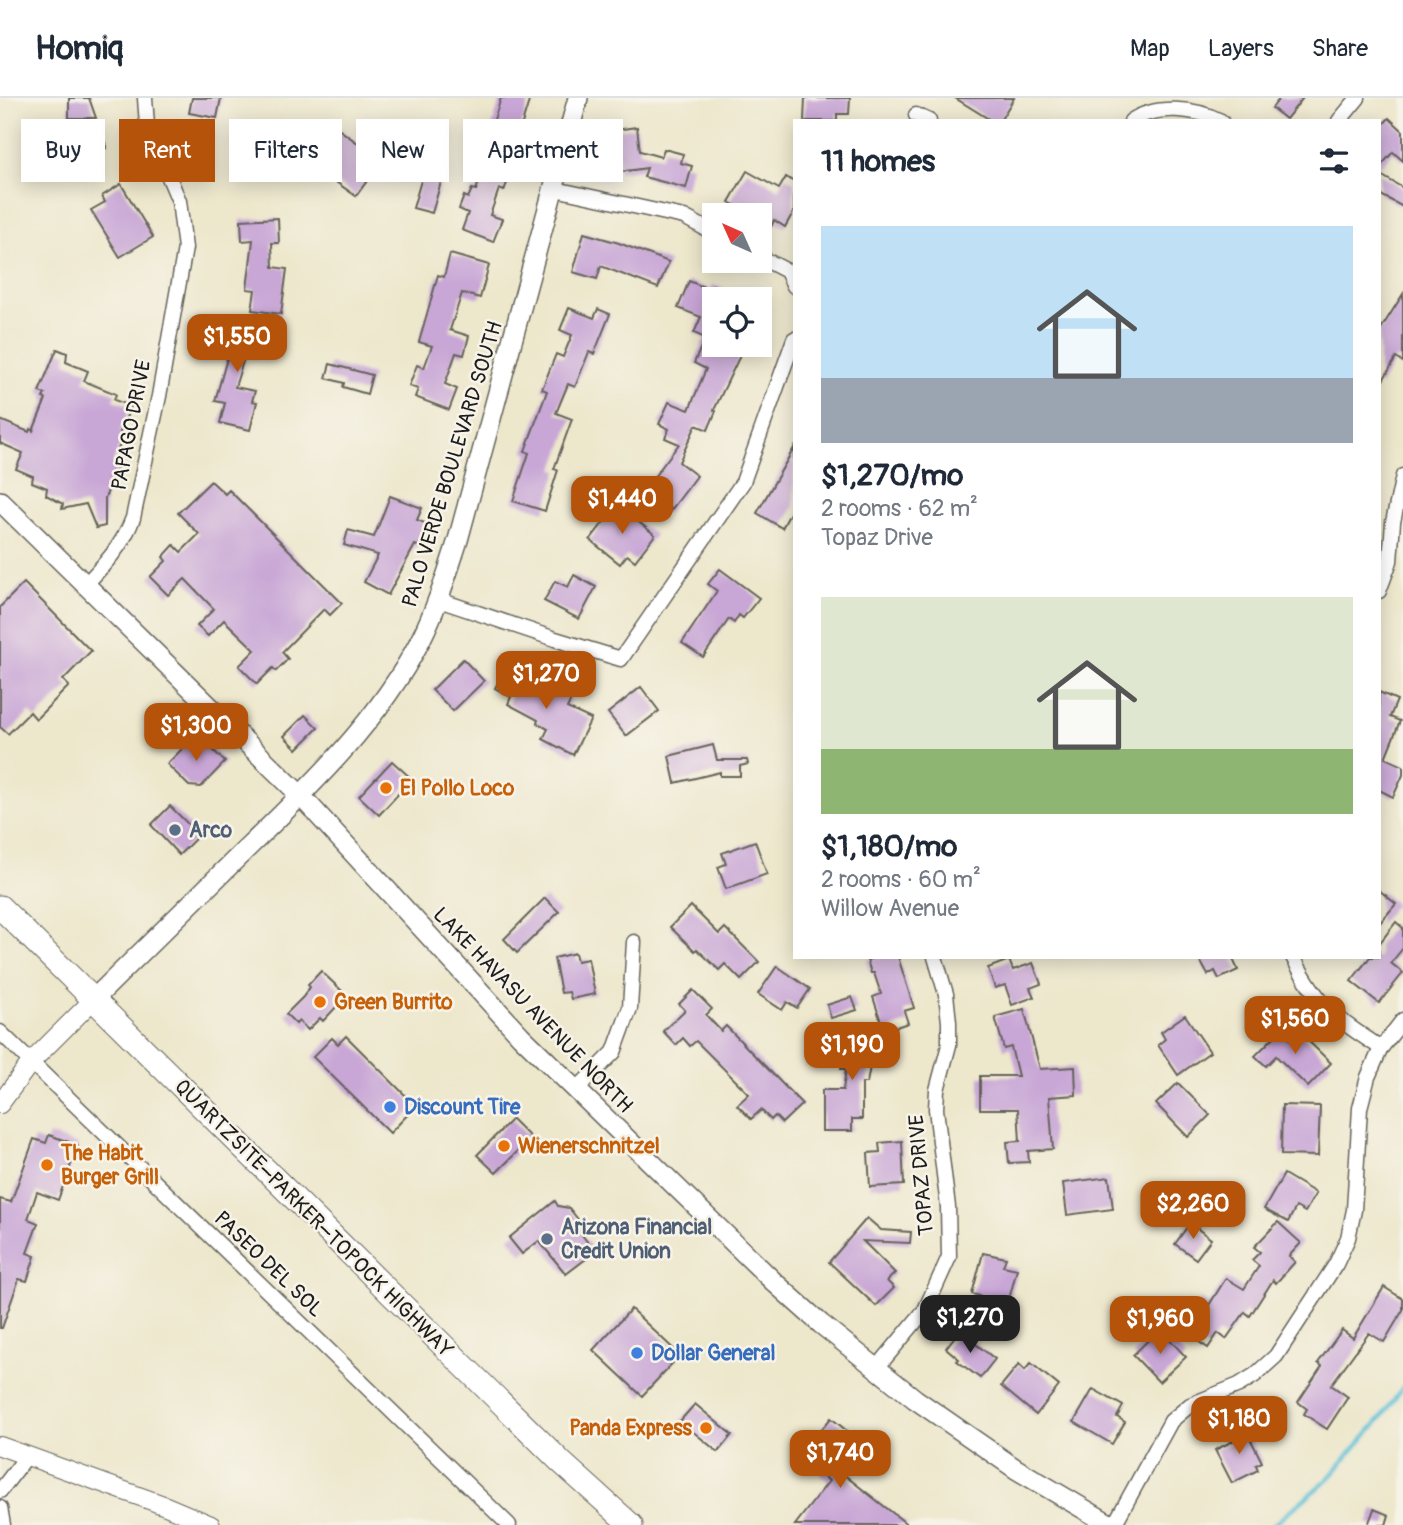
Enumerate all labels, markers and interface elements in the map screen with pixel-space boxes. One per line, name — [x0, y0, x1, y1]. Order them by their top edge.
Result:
text: Homiq — [35, 28, 123, 69]
text: Map — [1130, 34, 1170, 63]
text: Layers — [1208, 34, 1274, 63]
text: Share — [1312, 34, 1368, 63]
chip: Buy — [21, 119, 105, 182]
chip: Rent — [119, 119, 215, 182]
chip: Filters — [229, 119, 342, 182]
chip: New — [356, 119, 449, 182]
chip: Apartment — [463, 119, 623, 182]
icon: filters — [1315, 142, 1353, 180]
text: 11 homes — [821, 143, 935, 180]
north arrow — [702, 203, 772, 273]
map controls — [702, 203, 772, 357]
icon: home — [1024, 271, 1150, 397]
button: locate — [702, 287, 772, 357]
pin: $1,550 — [180, 314, 294, 374]
street label: PALO VERDE BOULEVARD SOUTH — [396, 318, 509, 610]
text: $1,550 — [203, 322, 271, 351]
street label: PAPAGO DRIVE — [106, 357, 157, 493]
text: $1,270/mo — [821, 457, 963, 494]
pin: $1,440 — [565, 476, 679, 536]
text: $1,440 — [587, 484, 657, 513]
text: 2 rooms · 62 m² — [821, 494, 978, 523]
text: Topaz Drive — [821, 523, 933, 552]
icon: home — [1024, 642, 1150, 768]
pin: $1,270 — [489, 652, 603, 711]
text: $1,270 — [512, 659, 580, 688]
pin: $1,300 — [139, 704, 253, 763]
text: $1,300 — [160, 711, 232, 740]
place label: El Pollo Loco — [400, 775, 515, 802]
marker: El Pollo Loco — [378, 780, 394, 796]
place label: Arco — [189, 817, 233, 844]
marker: Arco — [167, 822, 183, 838]
text: $1,180/mo — [821, 828, 957, 865]
text: 2 rooms · 60 m² — [821, 865, 981, 894]
text: Willow Avenue — [821, 894, 959, 923]
street label: LAKE HAVASU AVENUE NORTH — [427, 902, 638, 1119]
place label: Green Burrito — [334, 989, 453, 1016]
marker: Green Burrito — [312, 994, 328, 1010]
pin: $1,560 — [1238, 996, 1352, 1056]
text: $1,560 — [1261, 1004, 1329, 1033]
pin: $1,190 — [795, 1023, 909, 1082]
text: $1,190 — [820, 1030, 884, 1059]
street label: QUARTZSITE–PARKER–TOPOCK HIGHWAY — [169, 1073, 459, 1363]
place label: Discount Tire — [404, 1094, 521, 1121]
marker: Discount Tire — [382, 1099, 398, 1115]
street label: TOPAZ DRIVE — [903, 1113, 940, 1237]
place label: Wienerschnitzel — [518, 1133, 660, 1160]
marker: Wienerschnitzel — [496, 1138, 512, 1154]
place label: The Habit Burger Grill — [60, 1140, 159, 1191]
marker: The Habit Burger Grill — [39, 1157, 55, 1173]
pin: $2,260 — [1136, 1182, 1250, 1241]
text: $2,260 — [1156, 1189, 1230, 1218]
street label: PASEO DEL SOL — [208, 1205, 329, 1323]
place label: Arizona Financial Credit Union — [561, 1214, 712, 1265]
marker: Arizona Financial Credit Union — [539, 1231, 555, 1247]
pin: $1,270 — [913, 1296, 1027, 1355]
pin: $1,960 — [1103, 1296, 1217, 1356]
text: $1,270 — [936, 1303, 1004, 1332]
text: $1,960 — [1126, 1304, 1194, 1333]
place label: Dollar General — [651, 1340, 776, 1367]
marker: Dollar General — [629, 1345, 645, 1361]
pin: $1,180 — [1182, 1396, 1296, 1456]
text: $1,180 — [1207, 1404, 1271, 1433]
place label: Panda Express — [569, 1415, 693, 1442]
marker: Panda Express — [698, 1420, 714, 1436]
pin: $1,740 — [783, 1430, 897, 1490]
text: $1,740 — [806, 1438, 874, 1467]

